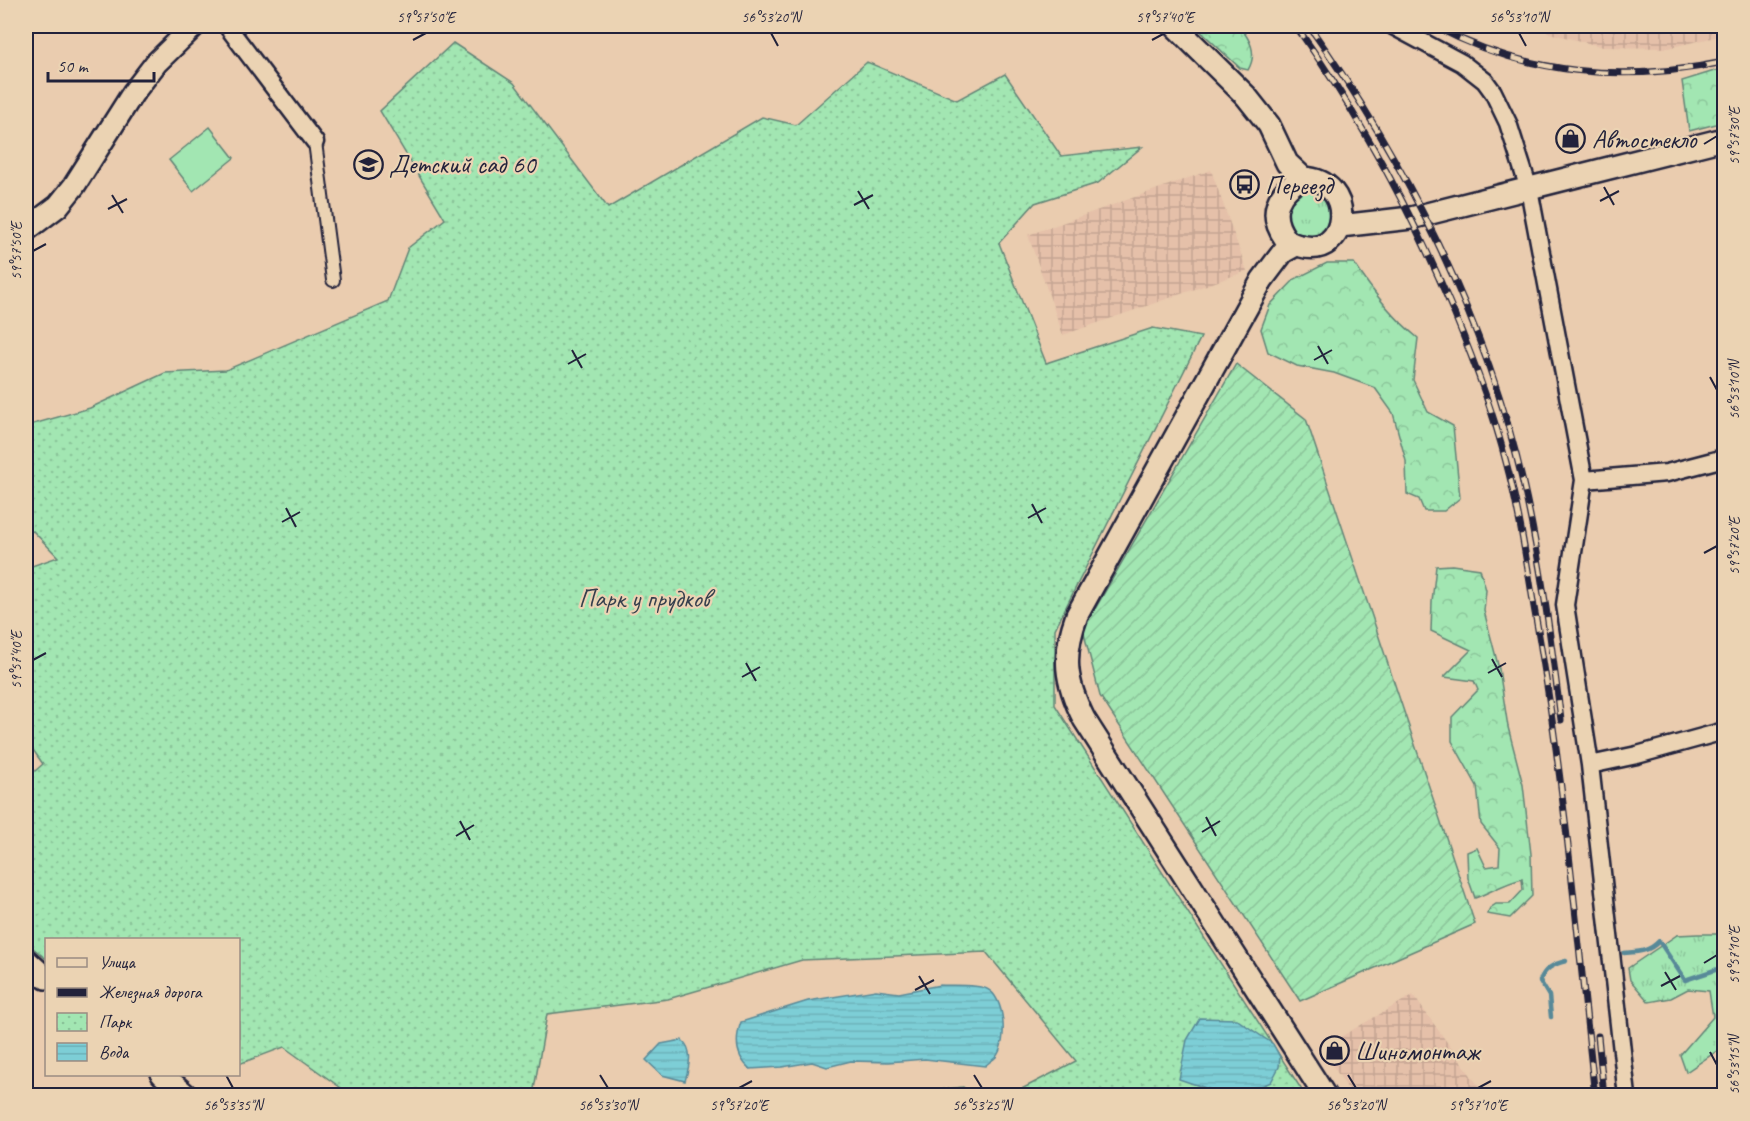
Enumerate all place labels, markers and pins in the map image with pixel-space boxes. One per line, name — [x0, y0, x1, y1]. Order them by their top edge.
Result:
shop icon: Автостекло — [1555, 123, 1587, 155]
place label: Автостекло — [1592, 123, 1698, 156]
school or university icon: Детский сад 60 — [352, 148, 384, 180]
place label: Детский сад 60 — [389, 148, 538, 181]
bus stop icon: Переезд — [1228, 169, 1260, 201]
place label: Переезд — [1265, 169, 1335, 202]
shop icon: Шиномонтаж — [1318, 1035, 1350, 1067]
place label: Шиномонтаж — [1355, 1035, 1482, 1068]

